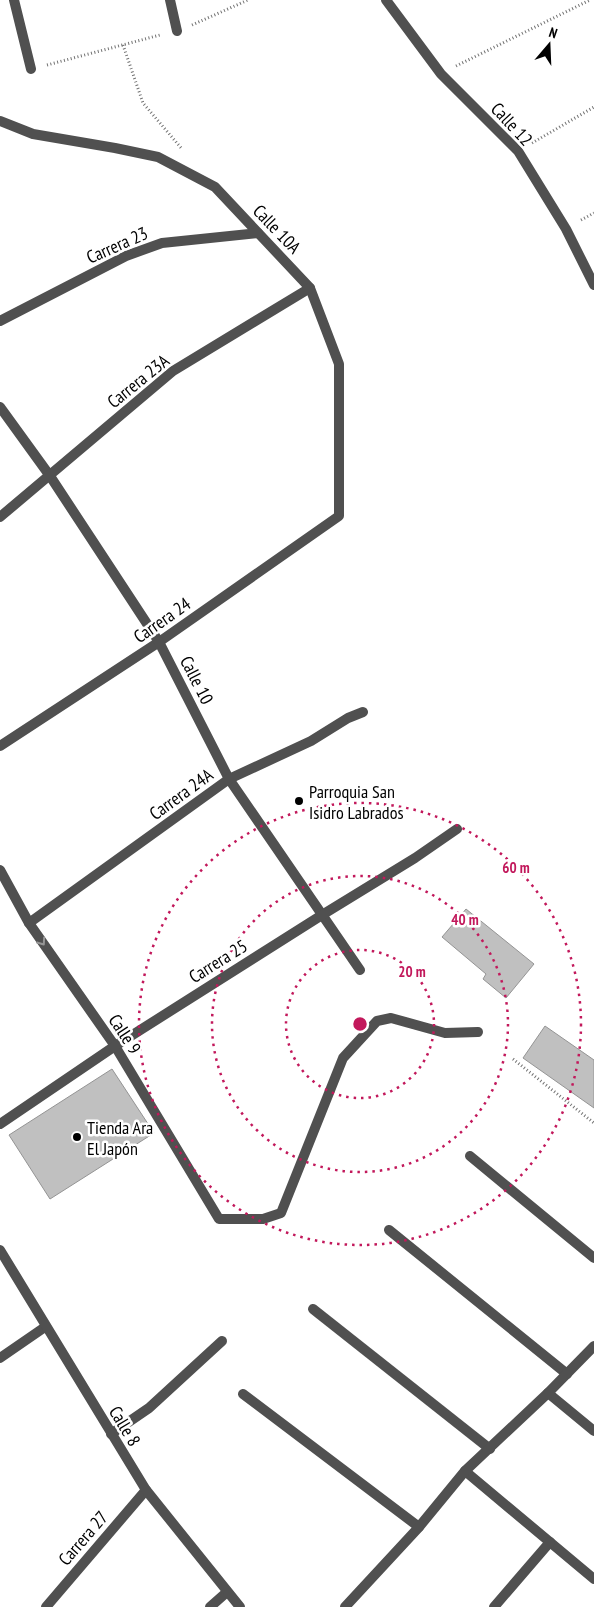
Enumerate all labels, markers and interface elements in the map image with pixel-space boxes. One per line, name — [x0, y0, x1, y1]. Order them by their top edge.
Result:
north arrow — [524, 20, 574, 70]
text: N — [547, 23, 560, 42]
street label: Calle 12 — [486, 97, 538, 151]
street label: Calle 10A — [248, 200, 306, 259]
street label: Carrera 23 — [83, 221, 151, 269]
street label: Carrera 23A — [102, 349, 174, 413]
street label: Carrera 24 — [129, 592, 195, 648]
street label: Calle 10 — [175, 652, 219, 708]
street label: Carrera 24A — [145, 763, 218, 825]
place label: Parroquia San Isidro Labrados — [309, 780, 404, 824]
marker: Parroquia San Isidro Labrados — [293, 795, 305, 807]
text: 60 m — [502, 858, 530, 877]
text: 40 m — [451, 910, 479, 929]
street label: Carrera 25 — [184, 934, 252, 988]
one-way arrow — [36, 936, 45, 946]
text: 20 m — [398, 962, 426, 981]
street label: Calle 9 — [104, 1010, 146, 1058]
centre of rings — [351, 1015, 369, 1033]
place label: Tienda Ara El Japón — [87, 1116, 153, 1160]
marker: Tienda Ara El Japón — [71, 1131, 83, 1143]
street label: Calle 8 — [104, 1402, 146, 1450]
street label: Carrera 27 — [53, 1506, 113, 1570]

